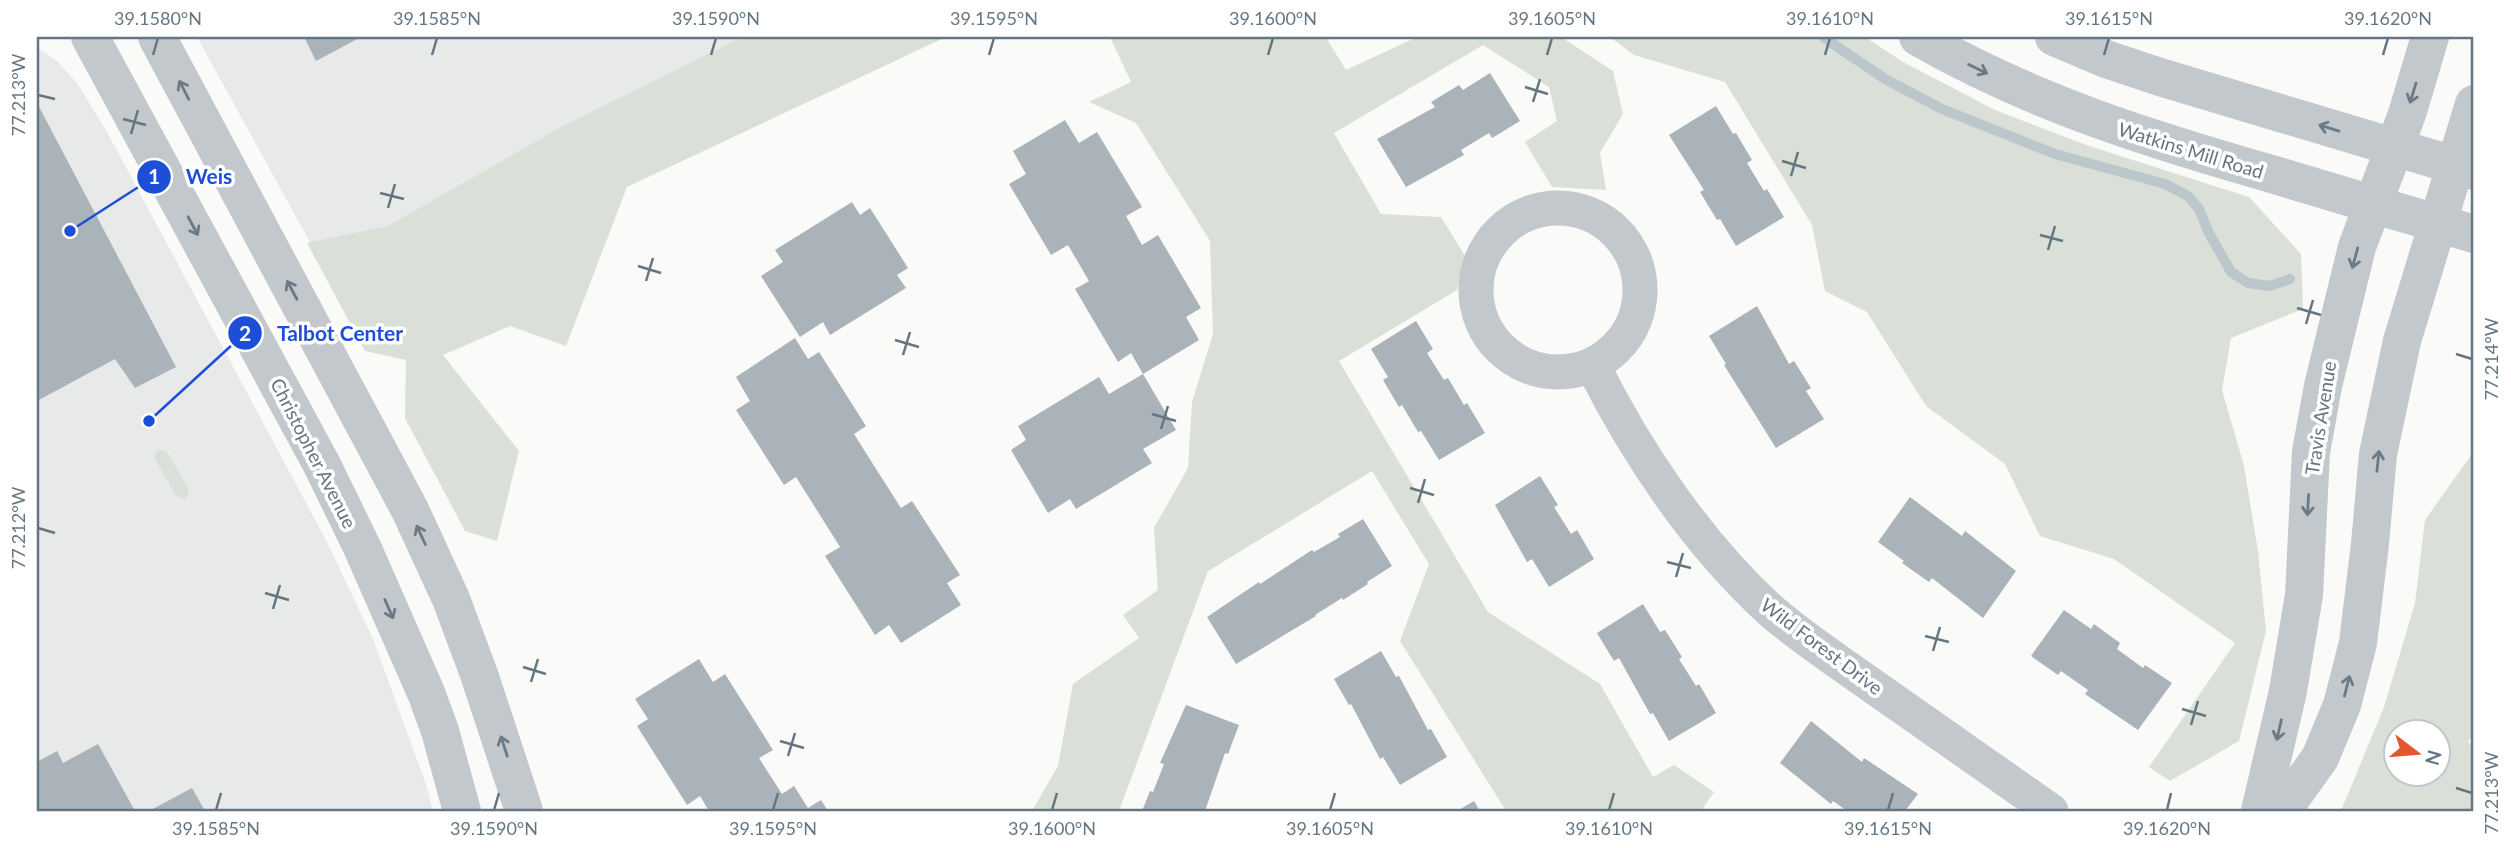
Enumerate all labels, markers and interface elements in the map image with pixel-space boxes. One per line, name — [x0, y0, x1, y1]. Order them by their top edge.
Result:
text: 39.1580°N — [114, 7, 202, 29]
text: 39.1585°N — [393, 7, 481, 29]
text: 39.1590°N — [672, 7, 760, 29]
text: 39.1595°N — [950, 7, 1038, 29]
text: 39.1600°N — [1229, 7, 1317, 29]
text: 39.1605°N — [1508, 7, 1596, 29]
text: 39.1610°N — [1786, 7, 1874, 29]
text: 39.1615°N — [2065, 7, 2153, 29]
text: 39.1620°N — [2344, 7, 2432, 29]
text: 77.213°W — [7, 53, 29, 136]
one-way arrow — [1967, 63, 1988, 77]
one-way arrow — [177, 80, 191, 100]
one-way arrow — [2406, 81, 2419, 103]
street label: Watkins Mill Road — [2116, 117, 2266, 183]
one-way arrow — [2319, 121, 2341, 134]
callout: Weis — [137, 156, 246, 198]
text: 1 — [148, 163, 160, 188]
text: Weis — [186, 163, 232, 188]
one-way arrow — [186, 215, 200, 235]
one-way arrow — [2347, 247, 2360, 269]
one-way arrow — [284, 280, 298, 301]
callout: Talbot Center — [228, 312, 417, 354]
text: 77.214°W — [2480, 317, 2502, 400]
text: 2 — [239, 320, 251, 345]
text: Talbot Center — [277, 320, 403, 345]
street label: Travis Avenue — [2300, 359, 2340, 477]
street label: Christopher Avenue — [266, 374, 362, 532]
one-way arrow — [2372, 451, 2385, 473]
text: 77.212°W — [7, 486, 29, 569]
one-way arrow — [2302, 493, 2315, 516]
one-way arrow — [414, 524, 427, 546]
street label: Wild Forest Drive — [1757, 593, 1887, 699]
one-way arrow — [383, 598, 396, 619]
one-way arrow — [2341, 676, 2354, 698]
one-way arrow — [2272, 718, 2285, 741]
north arrow — [2382, 718, 2452, 788]
one-way arrow — [497, 735, 510, 757]
text: N — [2421, 748, 2447, 768]
text: 77.213°W — [2480, 751, 2502, 834]
text: 39.1585°N — [172, 817, 260, 839]
text: 39.1590°N — [450, 817, 538, 839]
text: 39.1595°N — [729, 817, 817, 839]
text: 39.1600°N — [1008, 817, 1096, 839]
text: 39.1605°N — [1286, 817, 1374, 839]
text: 39.1610°N — [1565, 817, 1653, 839]
text: 39.1615°N — [1844, 817, 1932, 839]
text: 39.1620°N — [2123, 817, 2211, 839]

